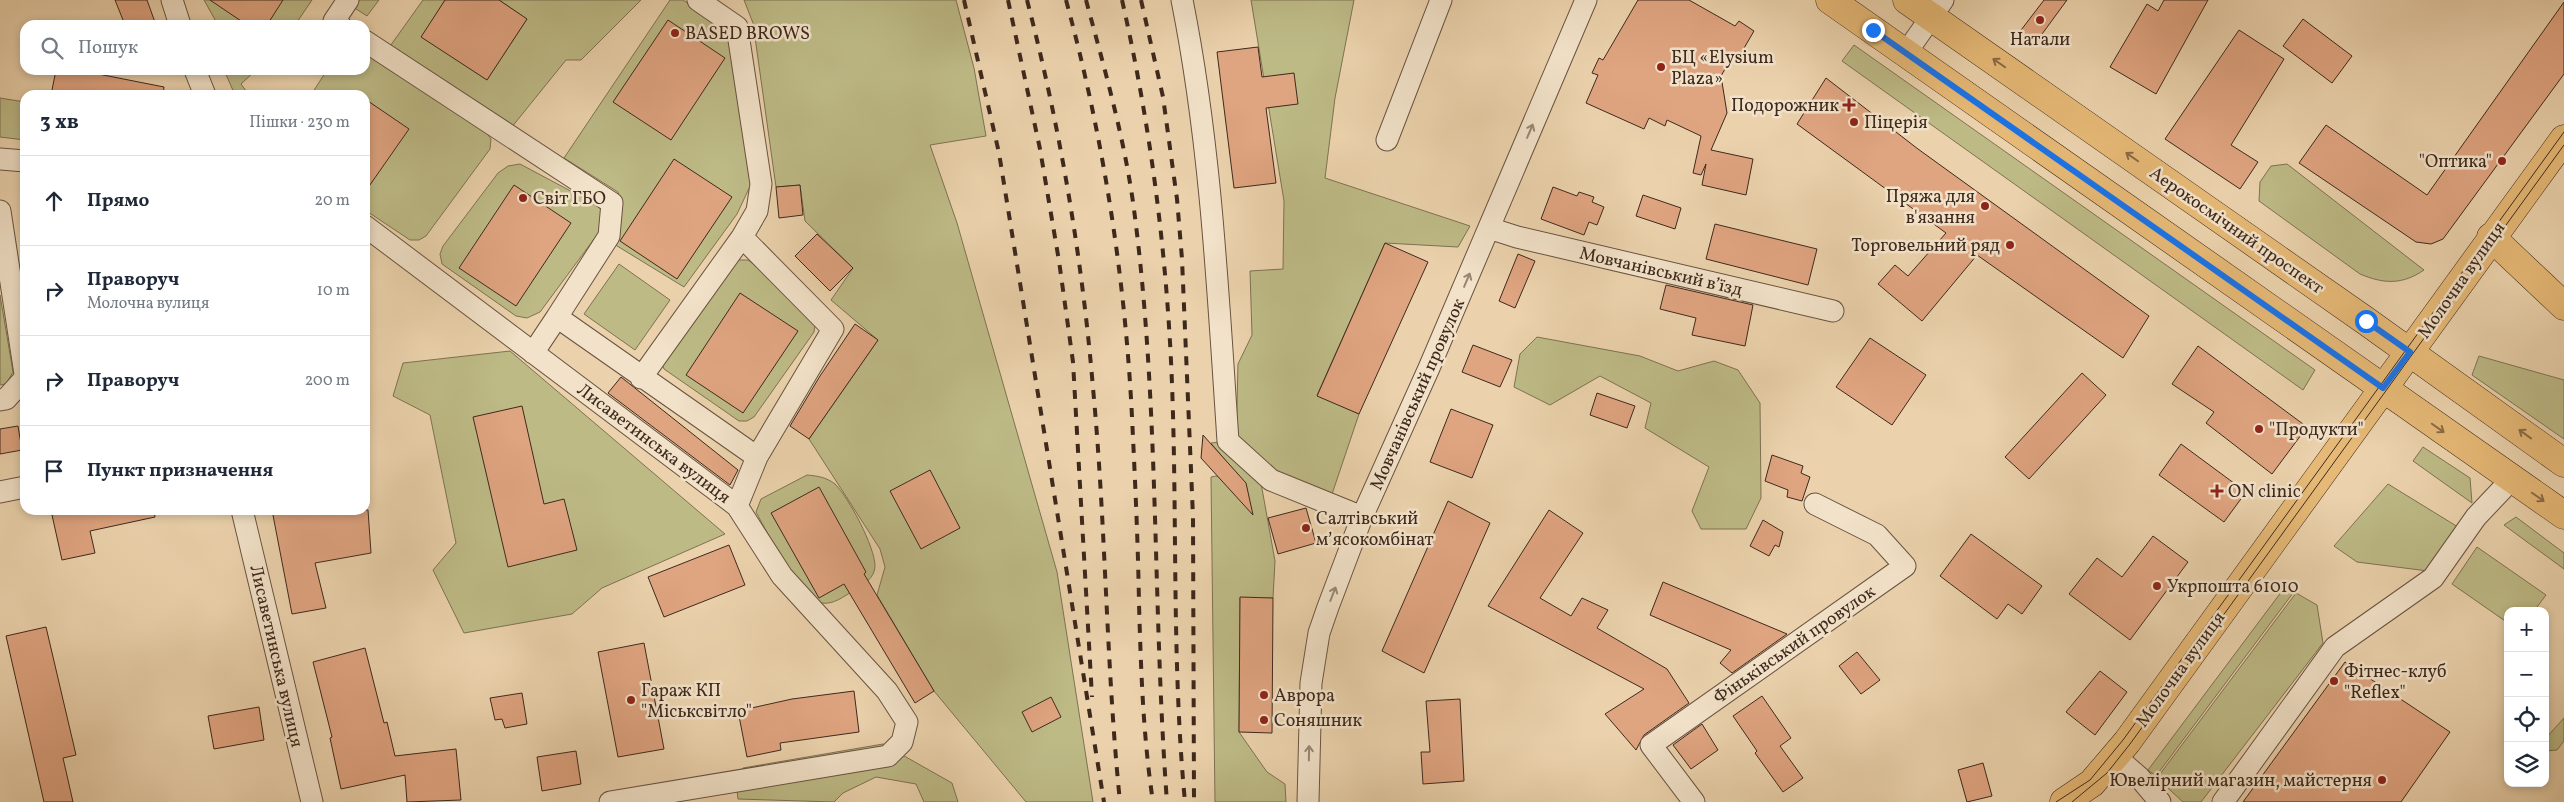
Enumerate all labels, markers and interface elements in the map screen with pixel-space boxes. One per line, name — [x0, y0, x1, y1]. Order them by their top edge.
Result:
marker: Натали — [2034, 14, 2046, 26]
route end — [1862, 19, 1885, 42]
search box — [20, 20, 370, 75]
place label: BASED BROWS — [685, 22, 810, 47]
marker: BASED BROWS — [669, 27, 681, 39]
place label: Натали — [2010, 28, 2070, 53]
icon: search — [38, 34, 66, 62]
text: Пошук — [78, 35, 138, 61]
place label: БЦ «Elysium Plaza» — [1671, 46, 1774, 92]
one-way arrow — [1992, 58, 2006, 68]
marker: БЦ «Elysium Plaza» — [1655, 61, 1667, 73]
place label: Подорожник — [1731, 94, 1839, 119]
marker: Подорожник — [1843, 99, 1855, 111]
text: 3 хв — [40, 108, 79, 137]
place label: Піцерія — [1864, 111, 1928, 136]
text: Пішки · 230 m — [249, 112, 350, 134]
marker: Піцерія — [1848, 116, 1860, 128]
one-way arrow — [1526, 124, 1536, 139]
place label: "Оптика" — [2419, 150, 2492, 175]
one-way arrow — [2125, 152, 2139, 162]
marker: "Оптика" — [2496, 155, 2508, 167]
street label: Аерокосмічний проспект — [2144, 161, 2328, 301]
place label: Пряжа для в'язання — [1886, 185, 1975, 231]
icon: ahead — [40, 187, 68, 215]
place label: Світ ГБО — [533, 187, 606, 212]
text: Прямо — [87, 188, 149, 214]
text: 20 m — [315, 190, 350, 212]
marker: Світ ГБО — [517, 192, 529, 204]
marker: Пряжа для в'язання — [1979, 200, 1991, 212]
street label: Молочна вулиця — [2413, 217, 2512, 344]
place label: Торговельний ряд — [1851, 234, 2000, 259]
marker: Торговельний ряд — [2004, 239, 2016, 251]
street label: Мовчанівський в’їзд — [1577, 242, 1745, 303]
text: Праворуч — [87, 267, 179, 293]
one-way arrow — [1462, 273, 1472, 288]
icon: right — [40, 277, 68, 305]
text: 10 m — [317, 280, 350, 302]
text: Молочна вулиця — [87, 293, 209, 315]
street label: Мовчанівський провулок — [1365, 294, 1472, 495]
route start — [2355, 310, 2378, 333]
icon: right — [40, 367, 68, 395]
text: Праворуч — [87, 368, 179, 394]
text: 200 m — [305, 370, 350, 392]
street label: Лисаветинська вулиця — [571, 378, 735, 510]
place label: "Продукти" — [2269, 418, 2364, 443]
marker: "Продукти" — [2253, 423, 2265, 435]
one-way arrow — [2431, 423, 2445, 433]
one-way arrow — [2518, 429, 2532, 440]
icon: arrive — [40, 457, 68, 485]
text: Пункт призначення — [87, 458, 273, 484]
place label: ON clinic — [2228, 480, 2301, 505]
marker: ON clinic — [2210, 484, 2224, 498]
one-way arrow — [2531, 492, 2545, 502]
place label: Салтівський мʼясокомбінат — [1316, 507, 1434, 553]
marker: Салтівський мʼясокомбінат — [1300, 522, 1312, 534]
street label: Лисаветинська вулиця — [242, 563, 309, 750]
place label: Укрпошта 61010 — [2167, 575, 2299, 600]
street label: Фіньківський провулок — [1709, 580, 1881, 711]
marker: Укрпошта 61010 — [2151, 580, 2163, 592]
one-way arrow — [1329, 587, 1338, 602]
street label: Молочна вулиця — [2131, 607, 2232, 733]
map controls — [2504, 607, 2549, 787]
button: + — [2504, 607, 2549, 652]
button: − — [2504, 652, 2549, 697]
place label: Фітнес-клуб "Reflex" — [2344, 660, 2447, 706]
marker: Фітнес-клуб "Reflex" — [2328, 675, 2340, 687]
place label: Гараж КП "Міськсвітло" — [641, 679, 752, 725]
place label: Аврора — [1274, 684, 1335, 709]
marker: Аврора — [1258, 689, 1270, 701]
marker: Гараж КП "Міськсвітло" — [625, 694, 637, 706]
button: locate — [2504, 697, 2549, 742]
place label: Соняшник — [1274, 709, 1363, 734]
marker: Соняшник — [1258, 714, 1270, 726]
button: layers — [2504, 742, 2549, 787]
one-way arrow — [1304, 746, 1313, 762]
place label: Ювелірний магазин, майстерня — [2109, 769, 2372, 794]
marker: Ювелірний магазин, майстерня — [2376, 774, 2388, 786]

